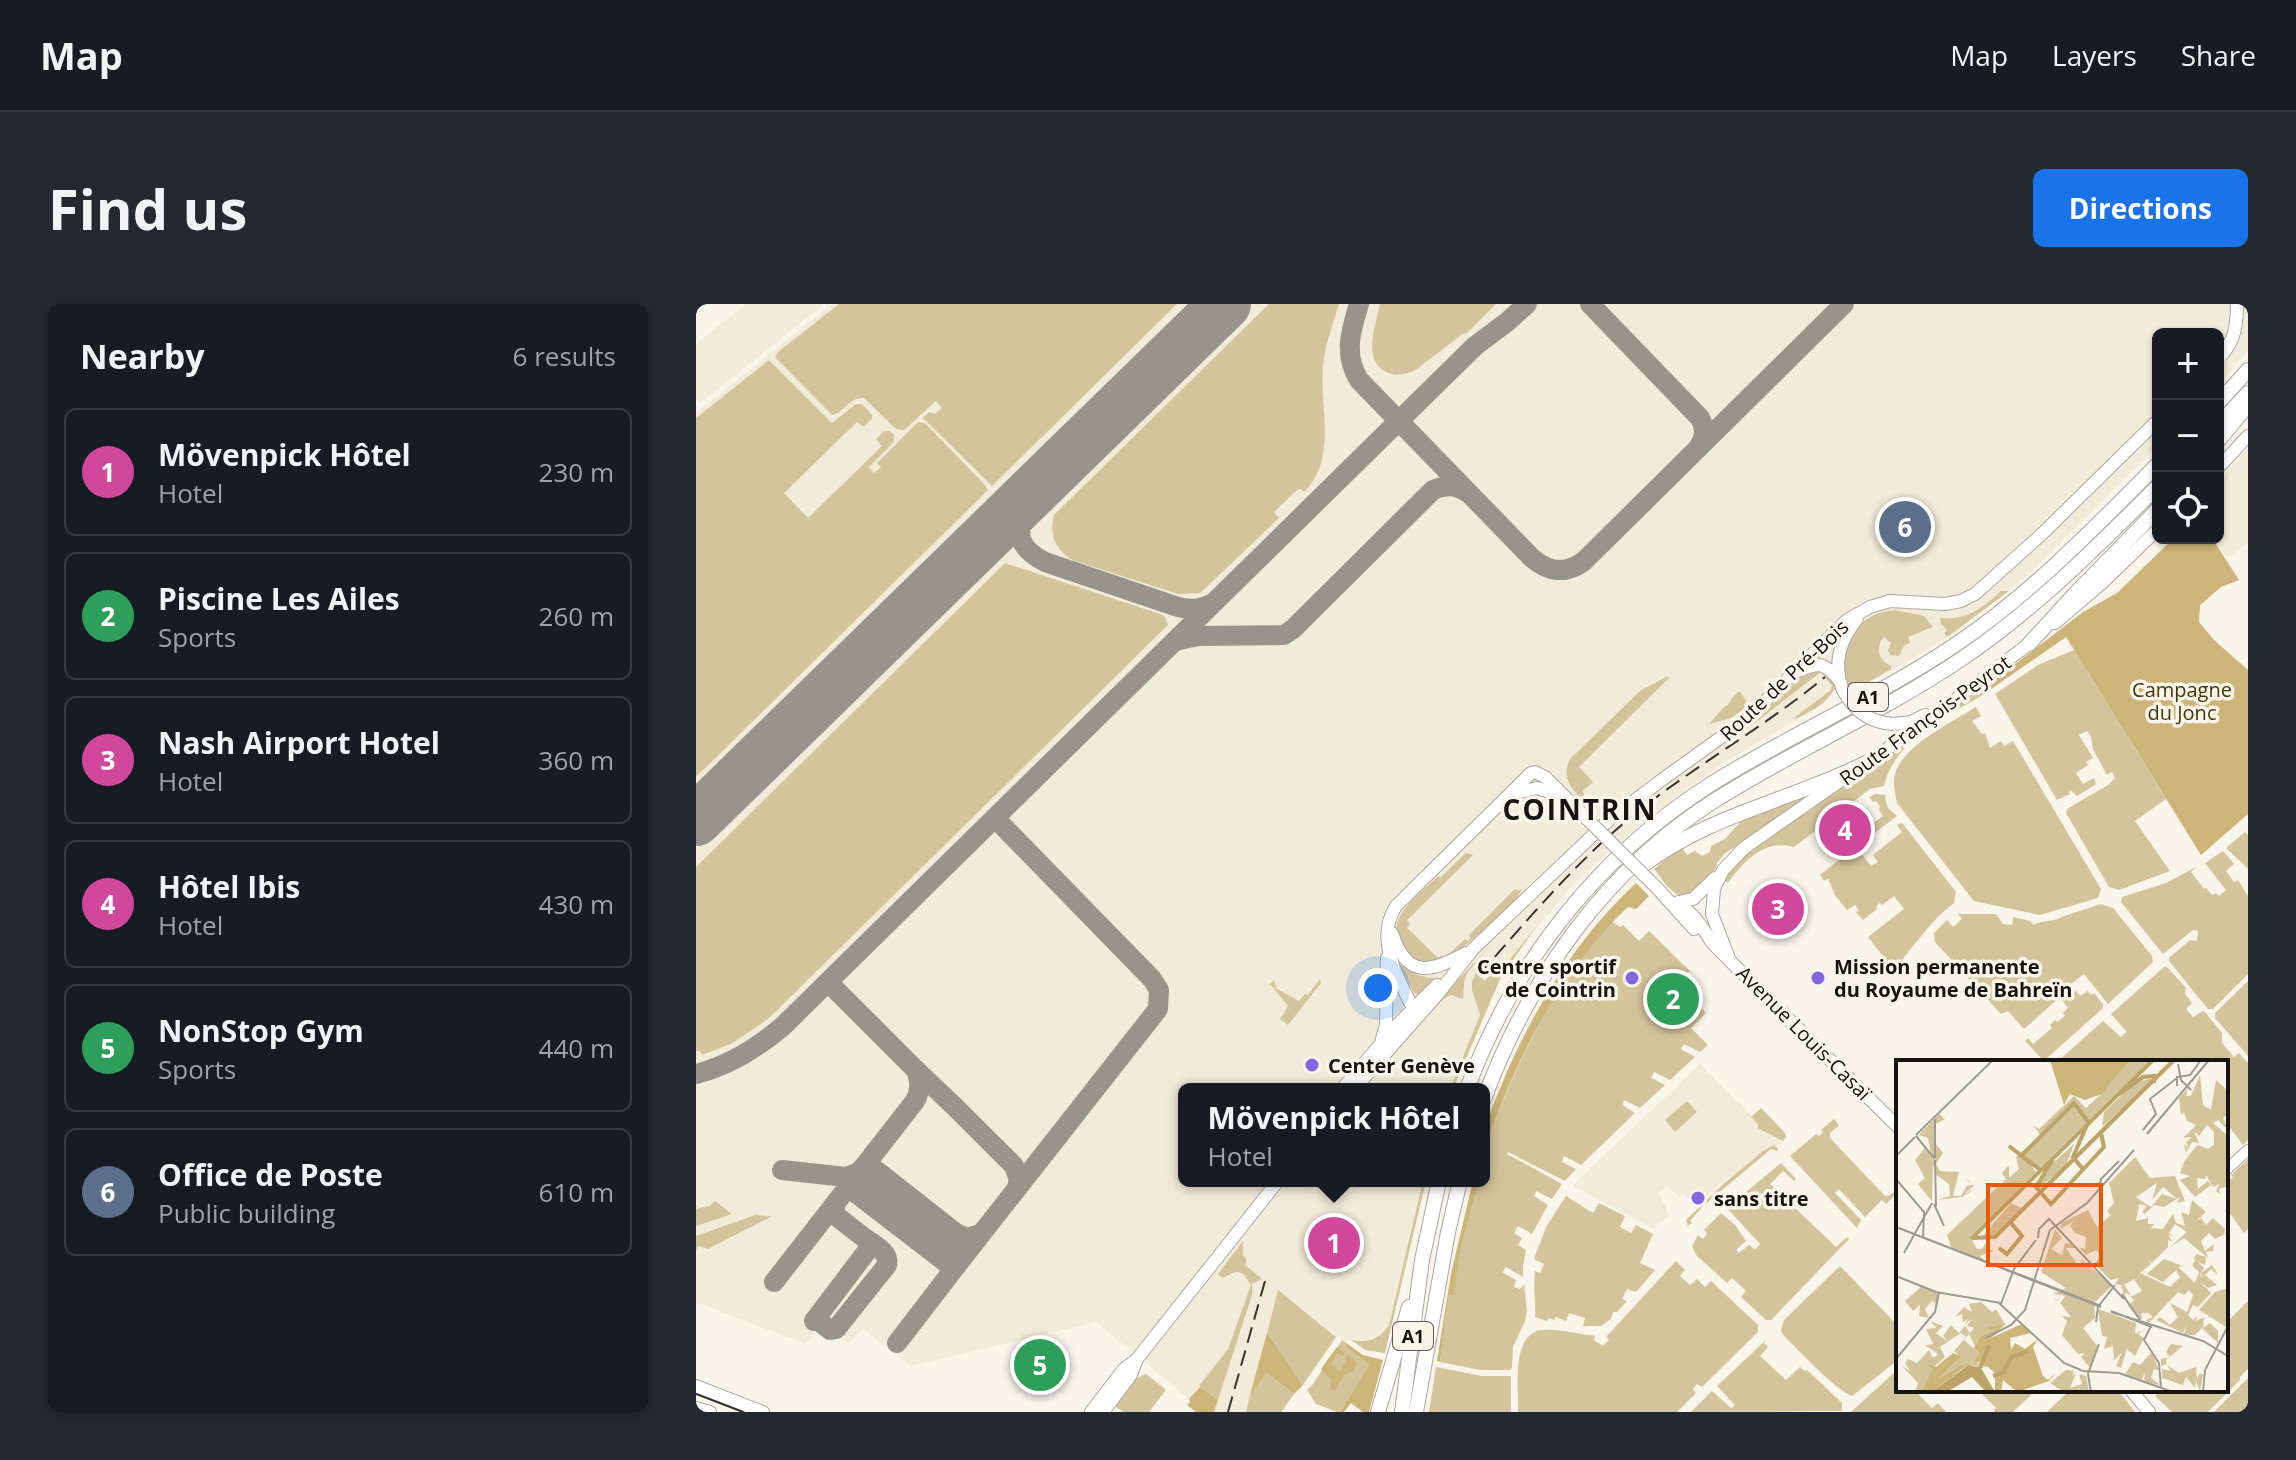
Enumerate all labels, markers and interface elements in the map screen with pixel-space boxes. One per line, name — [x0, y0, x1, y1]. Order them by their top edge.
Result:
text: Map — [40, 29, 123, 81]
text: Map — [1950, 36, 2008, 74]
text: Layers — [2052, 36, 2137, 74]
text: Share — [2181, 36, 2256, 74]
button: Directions — [2033, 169, 2248, 247]
text: Find us — [48, 170, 247, 246]
map controls — [2152, 328, 2224, 544]
button: + — [2152, 328, 2224, 400]
text: Nearby — [80, 333, 205, 379]
text: 6 results — [513, 338, 616, 374]
button: − — [2152, 400, 2224, 472]
text: Mövenpick Hôtel — [158, 434, 411, 475]
text: 1 — [101, 454, 115, 490]
text: 230 m — [539, 454, 614, 490]
button: locate — [2152, 472, 2224, 544]
text: Hotel — [158, 475, 223, 511]
pin: 6 — [1879, 497, 1931, 557]
text: Piscine Les Ailes — [158, 578, 400, 619]
text: 2 — [101, 598, 115, 634]
text: 260 m — [539, 598, 614, 634]
street label: Route de Pré-Bois — [1714, 613, 1854, 747]
text: Sports — [158, 619, 236, 655]
street label: Route François-Peyrot — [1834, 649, 2016, 791]
park label: Campagne du Jonc — [2132, 676, 2232, 726]
road number: A1 — [1848, 683, 1888, 711]
text: Nash Airport Hotel — [158, 722, 440, 763]
text: 3 — [101, 742, 115, 778]
text: 360 m — [539, 742, 614, 778]
text: Hotel — [158, 763, 223, 799]
district label: COINTRIN — [1503, 790, 1657, 828]
pin: 4 — [1819, 800, 1871, 860]
text: Hôtel Ibis — [158, 866, 300, 907]
pin: 3 — [1752, 879, 1804, 939]
text: 4 — [101, 886, 115, 922]
text: 430 m — [539, 886, 614, 922]
text: Hotel — [158, 907, 223, 943]
place label: Centre sportif de Cointrin — [1477, 953, 1617, 1003]
place label: Mission permanente du Royaume de Bahreïn — [1834, 953, 2072, 1003]
street label: Avenue Louis-Casaï — [1731, 960, 1878, 1107]
your location — [1358, 968, 1398, 1008]
marker: Centre sportif de Cointrin — [1623, 969, 1641, 987]
pin: 2 — [1647, 969, 1699, 1029]
marker: Mission permanente du Royaume de Bahreïn — [1809, 969, 1827, 987]
text: NonStop Gym — [158, 1010, 364, 1051]
text: 5 — [101, 1030, 115, 1066]
text: 440 m — [539, 1030, 614, 1066]
text: Sports — [158, 1051, 236, 1087]
place label: Center Genève — [1328, 1052, 1475, 1079]
marker: Center Genève — [1303, 1056, 1321, 1074]
inset map — [1896, 1060, 2228, 1392]
popup — [1178, 1083, 1490, 1187]
text: Mövenpick Hôtel — [1208, 1097, 1460, 1138]
text: Hotel — [1208, 1138, 1273, 1174]
text: Office de Poste — [158, 1154, 383, 1195]
text: 6 — [101, 1174, 115, 1210]
text: 610 m — [539, 1174, 614, 1210]
place label: sans titre — [1714, 1185, 1809, 1212]
marker: sans titre — [1689, 1189, 1707, 1207]
text: Public building — [158, 1195, 335, 1231]
pin: 1 — [1308, 1213, 1360, 1273]
road number: A1 — [1393, 1322, 1433, 1350]
pin: 5 — [1014, 1335, 1066, 1395]

